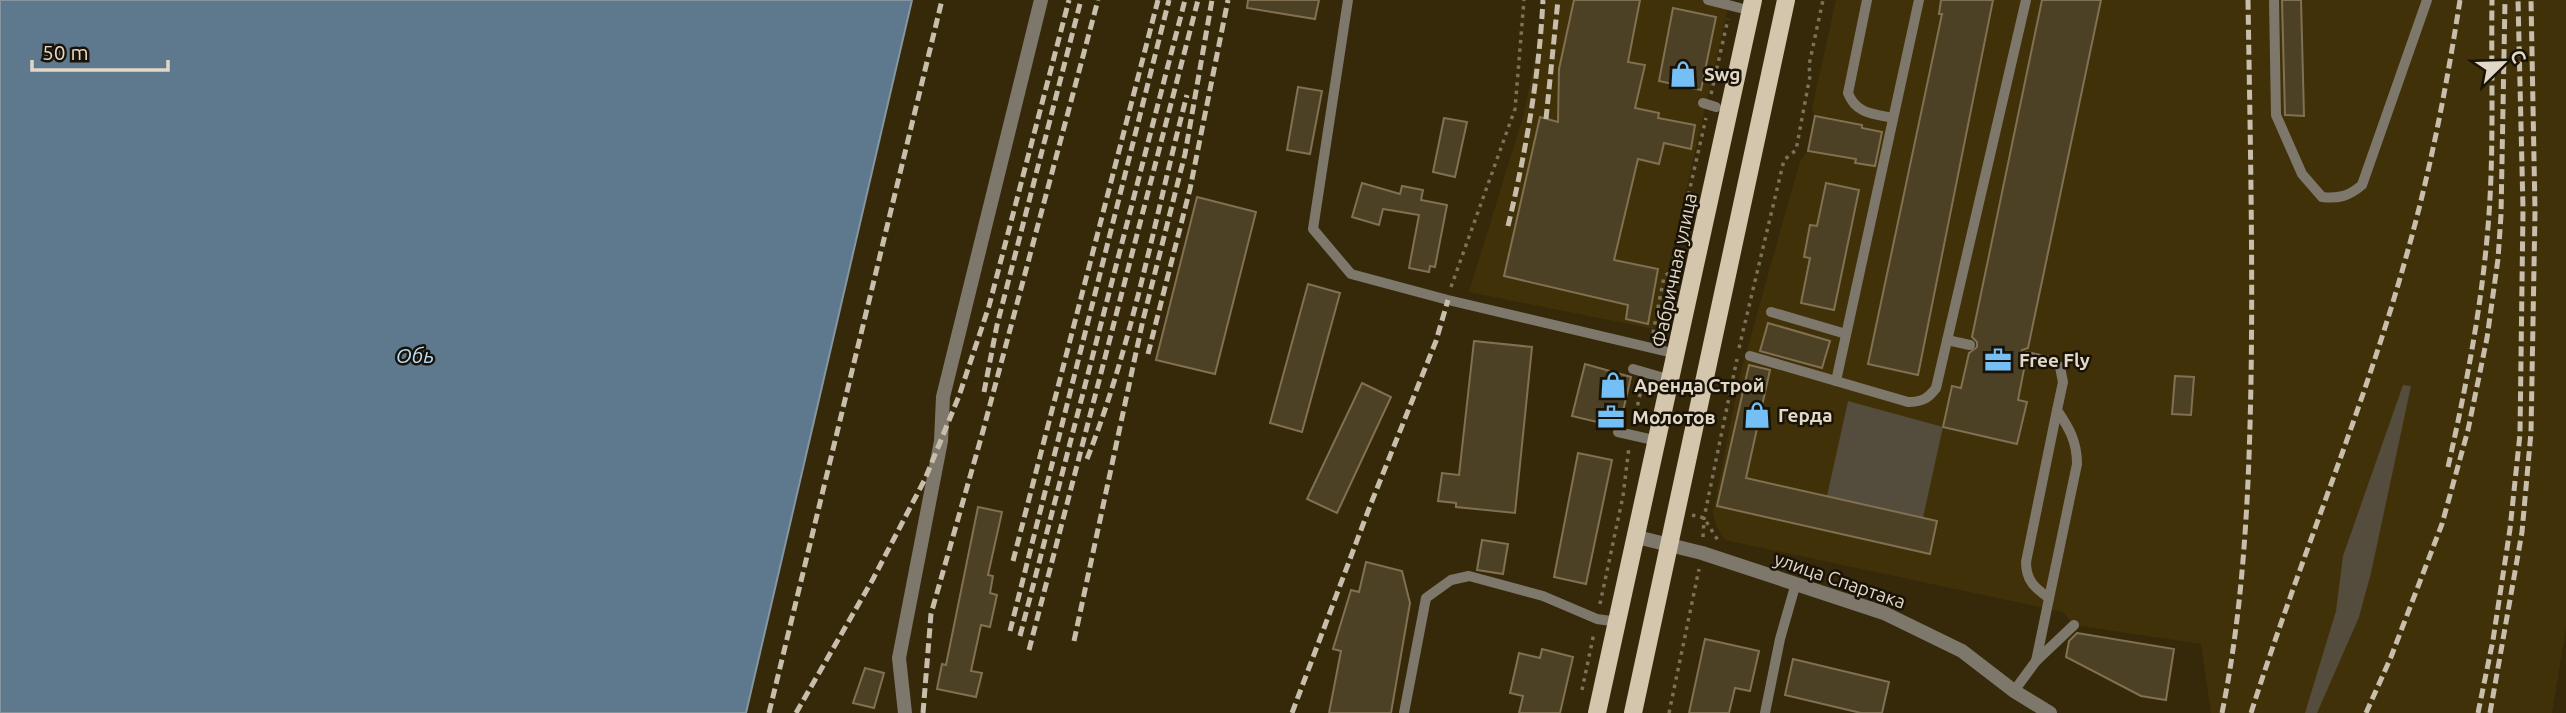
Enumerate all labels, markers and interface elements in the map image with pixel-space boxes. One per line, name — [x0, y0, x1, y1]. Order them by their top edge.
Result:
scale bar — [32, 28, 168, 72]
north arrow — [2468, 28, 2538, 98]
text: 50 m — [42, 40, 89, 64]
text: С — [2506, 46, 2531, 66]
shop icon: Swg — [1668, 59, 1698, 89]
place label: Swg — [1704, 63, 1740, 85]
street label: Фабричная улица — [1647, 191, 1701, 349]
water label: Обь — [396, 343, 434, 367]
office icon: Free Fly — [1983, 345, 2013, 375]
place label: Free Fly — [2019, 349, 2090, 371]
shop icon: Аренда Строй — [1598, 370, 1628, 400]
place label: Аренда Строй — [1634, 374, 1764, 396]
shop icon: Герда — [1742, 400, 1772, 430]
office icon: Молотов — [1596, 402, 1626, 432]
place label: Герда — [1778, 404, 1833, 426]
place label: Молотов — [1632, 406, 1716, 428]
street label: улица Спартака — [1771, 547, 1909, 613]

